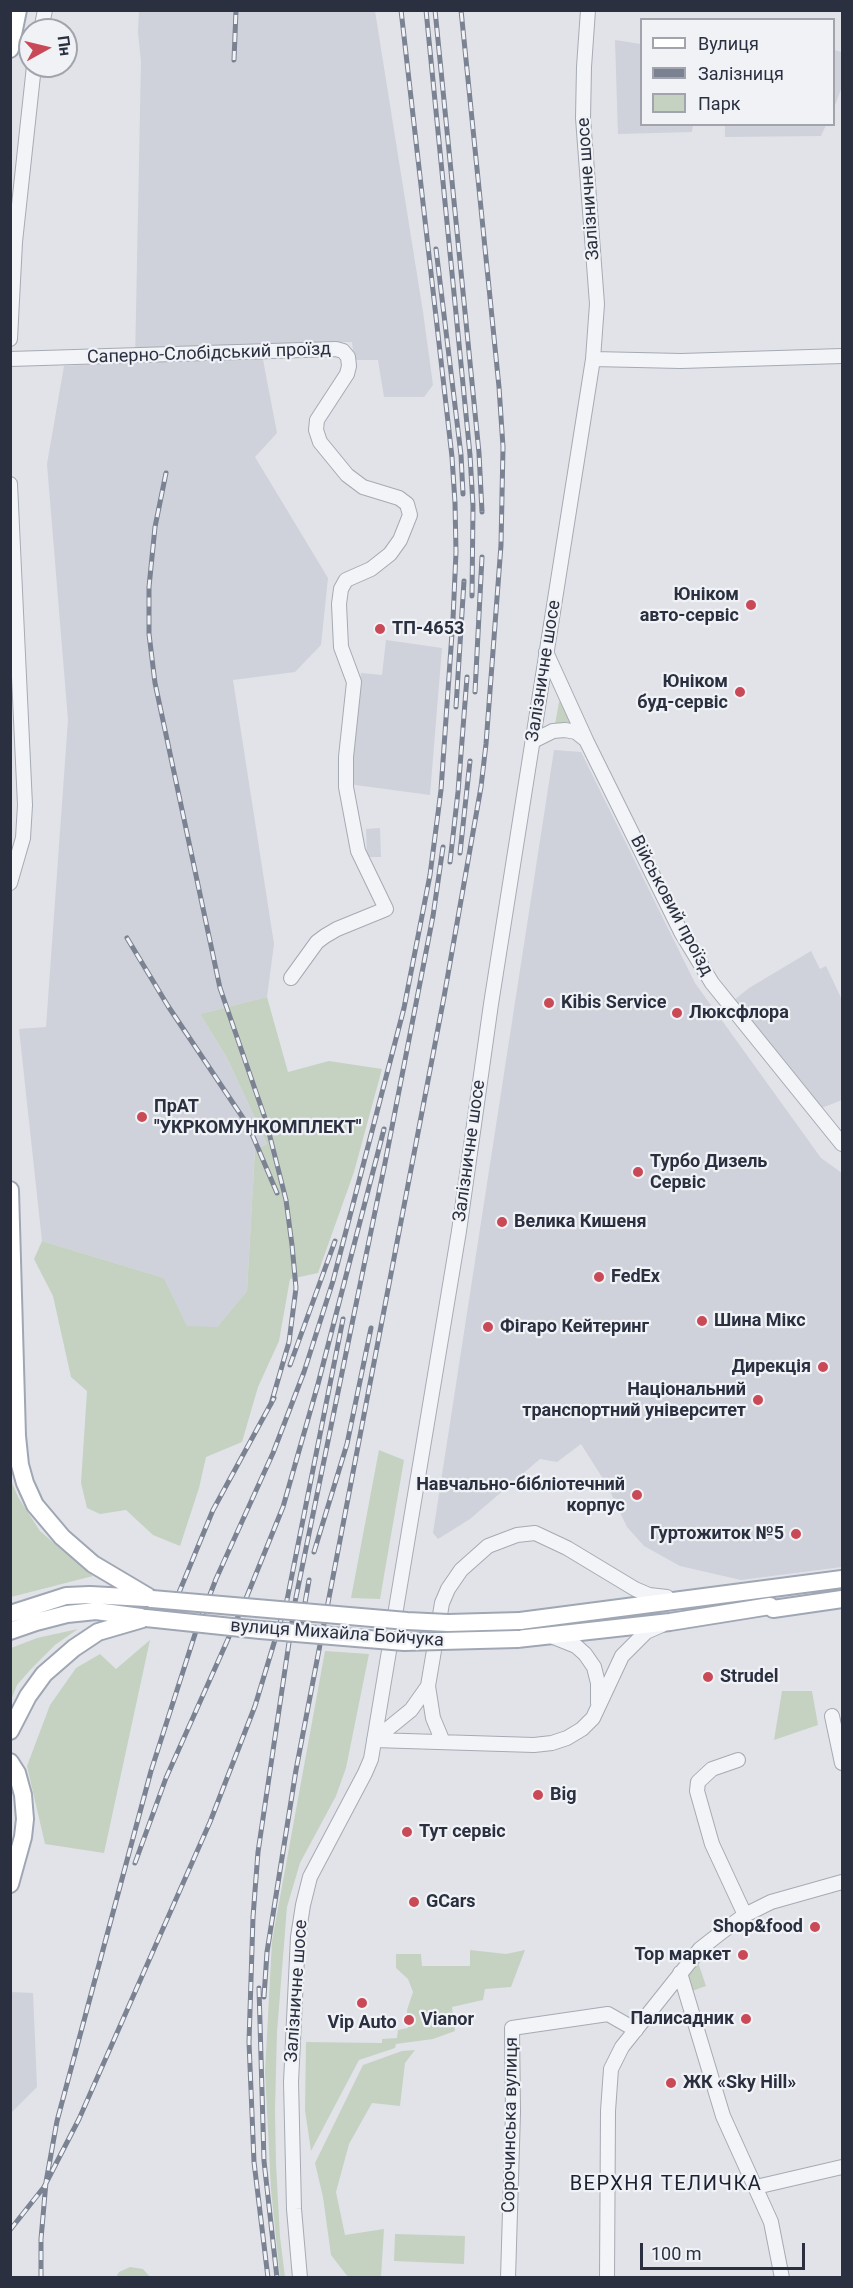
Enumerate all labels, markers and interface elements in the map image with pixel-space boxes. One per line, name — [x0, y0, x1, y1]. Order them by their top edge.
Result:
north arrow — [18, 18, 78, 78]
legend — [640, 18, 835, 126]
text: Вулиця — [698, 33, 759, 54]
text: Пн — [54, 34, 75, 57]
text: Залізниця — [698, 63, 784, 84]
text: Парк — [698, 93, 740, 114]
street label: Залізничне шосе — [573, 117, 605, 261]
street label: Саперно-Слобідський проїзд — [87, 339, 331, 369]
place label: Юніком авто-сервіс — [640, 584, 739, 626]
marker: Юніком авто-сервіс — [744, 598, 758, 612]
street label: Залізничне шосе — [522, 599, 566, 743]
place label: ТП-4653 — [392, 618, 464, 640]
marker: ТП-4653 — [373, 622, 387, 636]
place label: Юніком буд-сервіс — [637, 671, 728, 714]
marker: Юніком буд-сервіс — [733, 685, 747, 699]
street label: Військовий проїзд — [625, 832, 717, 980]
place label: Kibis Service — [561, 992, 666, 1014]
marker: Kibis Service — [542, 996, 556, 1010]
place label: Люксфлора — [689, 1002, 789, 1024]
marker: Люксфлора — [670, 1006, 684, 1020]
street label: Залізничне шосе — [449, 1079, 491, 1223]
place label: ПрАТ "УКРКОМУНКОМПЛЕКТ" — [154, 1096, 362, 1138]
marker: ПрАТ "УКРКОМУНКОМПЛЕКТ" — [135, 1110, 149, 1124]
place label: Турбо Дизель Сервіс — [650, 1151, 767, 1194]
marker: Турбо Дизель Сервіс — [631, 1165, 645, 1179]
place label: Велика Кишеня — [514, 1211, 646, 1233]
marker: Велика Кишеня — [495, 1215, 509, 1229]
place label: FedEx — [611, 1266, 660, 1288]
marker: FedEx — [592, 1270, 606, 1284]
place label: Шина Мікс — [714, 1310, 806, 1332]
marker: Шина Мікс — [695, 1314, 709, 1328]
place label: Фігаро Кейтеринг — [500, 1316, 649, 1338]
marker: Фігаро Кейтеринг — [481, 1320, 495, 1334]
place label: Дирекція — [732, 1356, 811, 1378]
marker: Дирекція — [816, 1360, 830, 1374]
place label: Національний транспортний університет — [522, 1379, 746, 1422]
marker: Національний транспортний університет — [751, 1393, 765, 1407]
place label: Навчально-бібліотечний корпус — [416, 1474, 625, 1516]
marker: Навчально-бібліотечний корпус — [630, 1488, 644, 1502]
place label: Гуртожиток №5 — [650, 1523, 784, 1545]
marker: Гуртожиток №5 — [789, 1527, 803, 1541]
street label: вулиця Михайла Бойчука — [230, 1616, 444, 1652]
place label: Strudel — [720, 1666, 778, 1688]
marker: Strudel — [701, 1670, 715, 1684]
place label: Big — [550, 1784, 577, 1806]
marker: Big — [531, 1788, 545, 1802]
place label: Тут сервіс — [419, 1821, 506, 1843]
marker: Тут сервіс — [400, 1825, 414, 1839]
place label: GCars — [426, 1891, 476, 1913]
marker: GCars — [407, 1895, 421, 1909]
place label: Shop&food — [713, 1916, 803, 1938]
street label: Залізничне шосе — [281, 1919, 313, 2063]
marker: Shop&food — [808, 1920, 822, 1934]
place label: Top маркет — [634, 1944, 731, 1966]
marker: Top маркет — [736, 1948, 750, 1962]
marker: Vip Auto — [355, 1996, 369, 2010]
place label: Палисадник — [630, 2008, 734, 2030]
place label: Vianor — [421, 2009, 474, 2031]
place label: Vip Auto — [327, 2012, 397, 2034]
marker: Палисадник — [739, 2012, 753, 2026]
marker: Vianor — [402, 2013, 416, 2027]
street label: Сорочинська вулиця — [499, 2037, 523, 2213]
place label: ЖК «Sky Hill» — [683, 2072, 796, 2094]
marker: ЖК «Sky Hill» — [664, 2076, 678, 2090]
district label: ВЕРХНЯ ТЕЛИЧКА — [570, 2173, 762, 2197]
scale bar — [643, 2231, 808, 2269]
text: 100 m — [651, 2243, 702, 2264]

